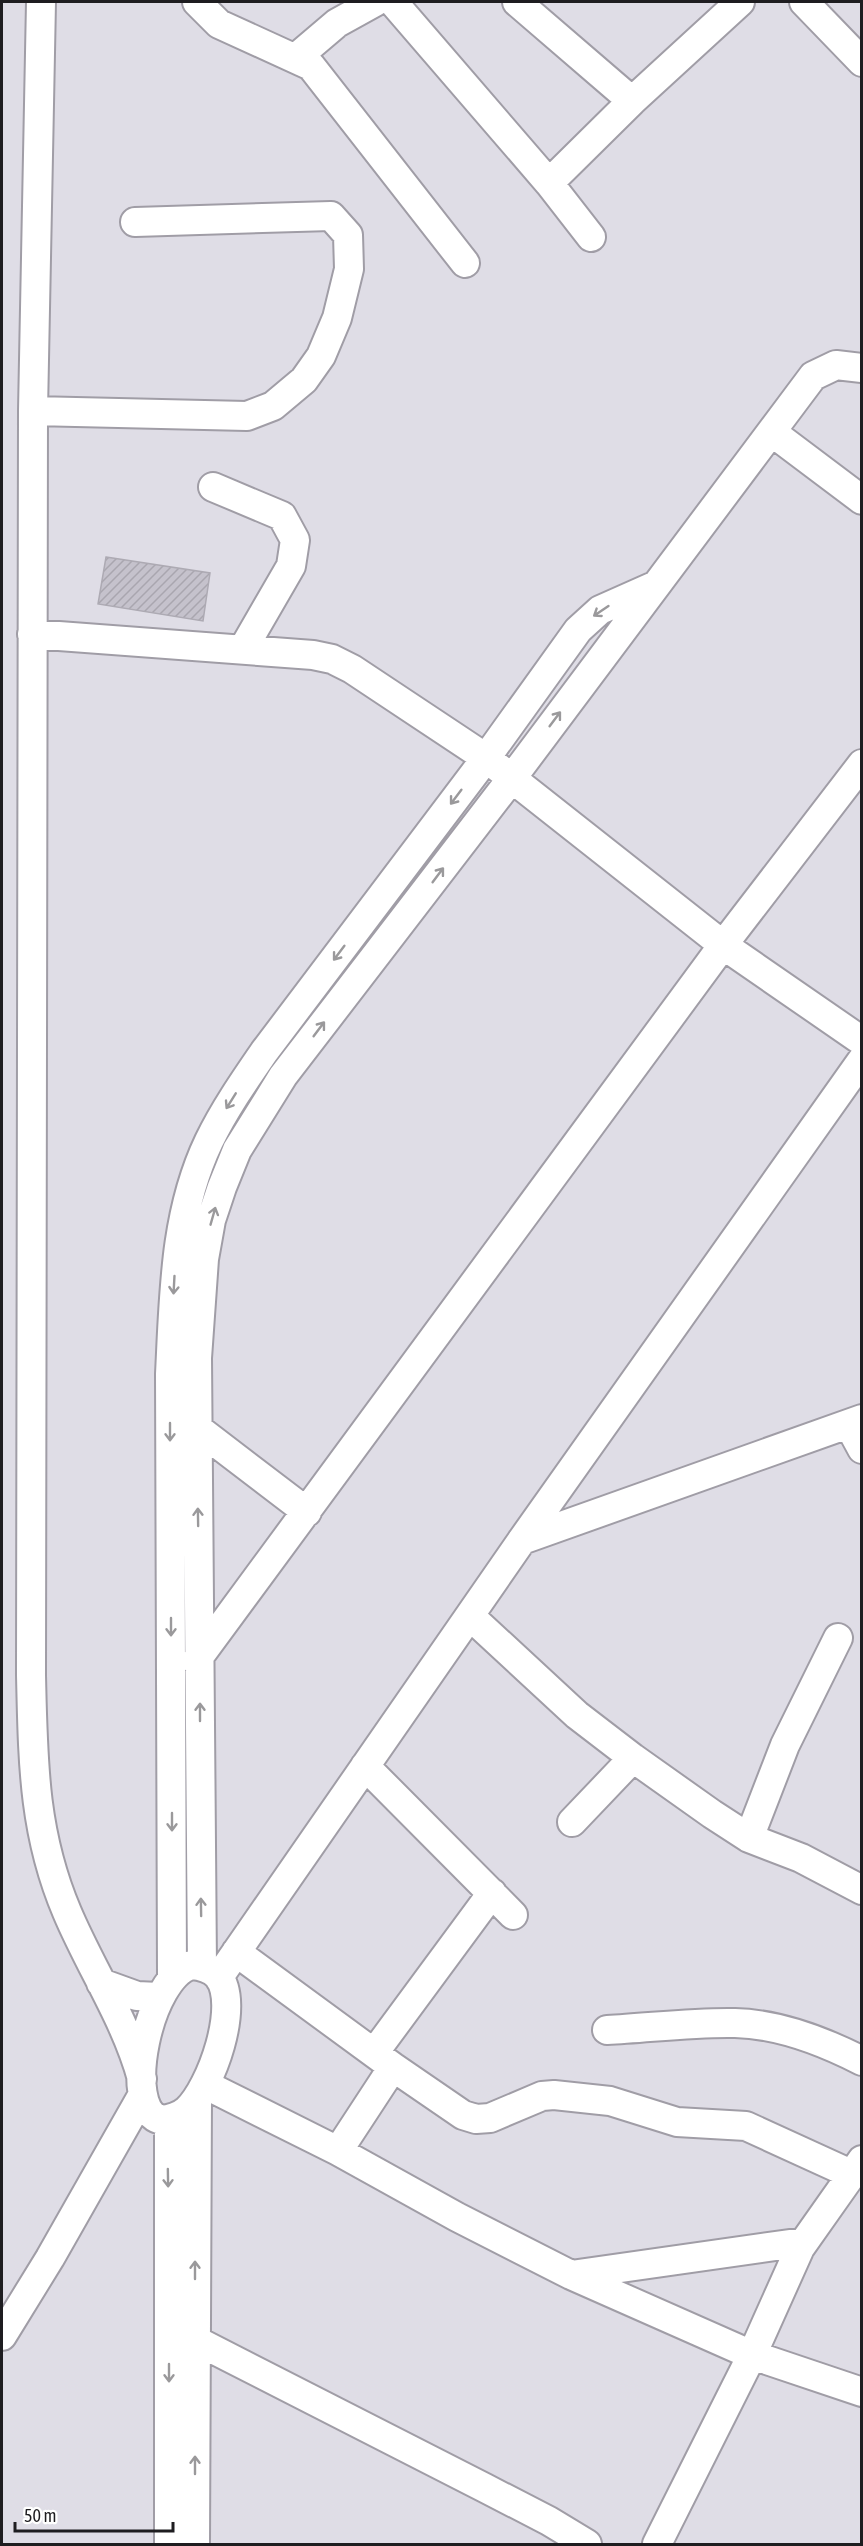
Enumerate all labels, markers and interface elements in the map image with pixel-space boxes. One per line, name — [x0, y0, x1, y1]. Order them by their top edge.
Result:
one-way arrow — [594, 605, 610, 617]
one-way arrow — [549, 712, 562, 728]
one-way arrow — [450, 789, 463, 805]
one-way arrow — [431, 867, 444, 883]
one-way arrow — [333, 944, 345, 960]
one-way arrow — [313, 1022, 325, 1038]
one-way arrow — [225, 1092, 237, 1109]
one-way arrow — [208, 1207, 219, 1226]
one-way arrow — [169, 1274, 180, 1294]
one-way arrow — [165, 1422, 176, 1442]
one-way arrow — [192, 1508, 204, 1528]
one-way arrow — [165, 1617, 177, 1637]
one-way arrow — [194, 1703, 206, 1723]
one-way arrow — [166, 1812, 178, 1832]
one-way arrow — [195, 1898, 207, 1918]
one-way arrow — [163, 2167, 174, 2187]
one-way arrow — [189, 2261, 201, 2281]
one-way arrow — [163, 2362, 175, 2382]
one-way arrow — [189, 2456, 201, 2476]
scale bar — [15, 2495, 172, 2533]
text: 50 m — [24, 2505, 56, 2526]

